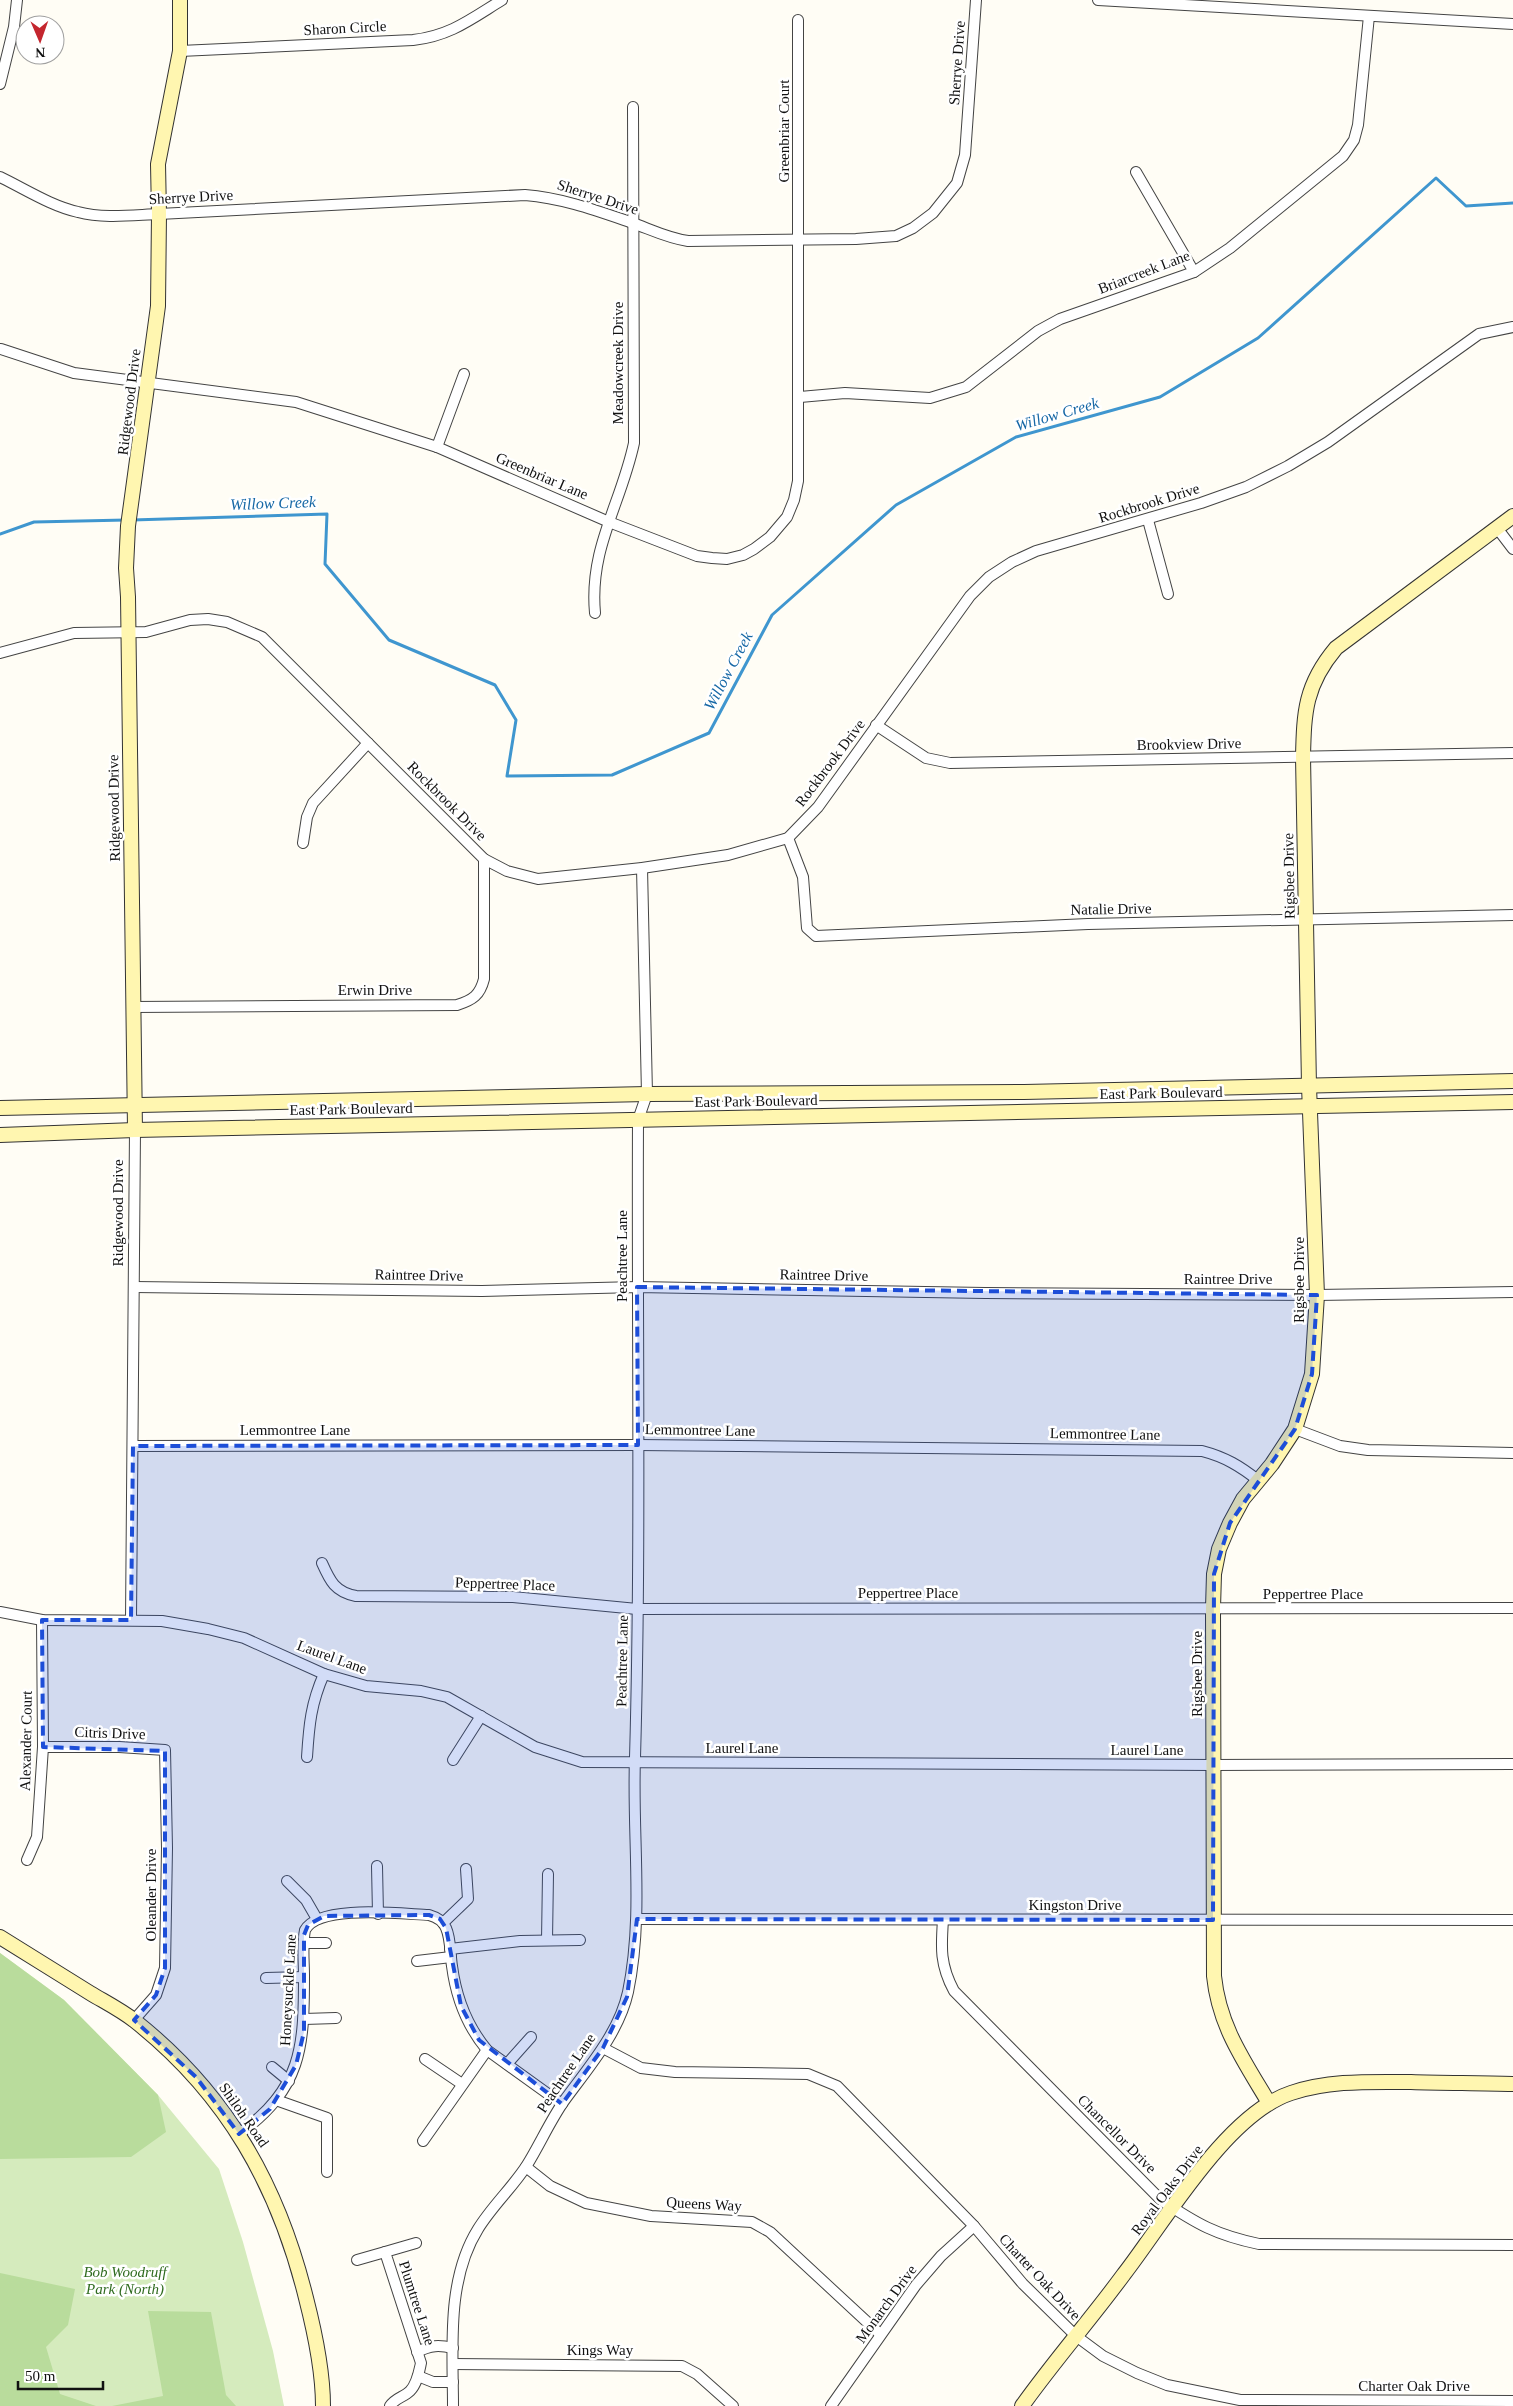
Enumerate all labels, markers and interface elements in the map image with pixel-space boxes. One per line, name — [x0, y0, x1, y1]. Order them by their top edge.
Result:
north arrow — [15, 15, 65, 65]
street label: Sharon Circle — [303, 18, 387, 38]
street label: Sherrye Drive — [946, 20, 968, 106]
text: N — [35, 45, 46, 60]
street label: Greenbriar Court — [776, 79, 792, 182]
street label: Sherrye Drive — [555, 176, 641, 218]
street label: Sherrye Drive — [148, 187, 234, 207]
street label: Briarcreek Lane — [1096, 247, 1192, 297]
street label: Meadowcreek Drive — [610, 301, 626, 424]
street label: Ridgewood Drive — [115, 348, 144, 456]
water label: Willow Creek — [1013, 394, 1102, 434]
street label: Greenbriar Lane — [493, 449, 591, 503]
street label: Rockbrook Drive — [1097, 480, 1202, 526]
water label: Willow Creek — [230, 493, 317, 513]
water label: Willow Creek — [700, 628, 756, 713]
street label: Rockbrook Drive — [792, 716, 868, 810]
street label: Brookview Drive — [1137, 735, 1242, 753]
street label: Ridgewood Drive — [105, 754, 123, 862]
street label: Rockbrook Drive — [404, 758, 490, 844]
street label: Rigsbee Drive — [1280, 832, 1298, 919]
street label: Natalie Drive — [1070, 900, 1152, 918]
street label: Erwin Drive — [338, 982, 413, 998]
street label: East Park Boulevard — [1099, 1084, 1223, 1102]
street label: East Park Boulevard — [694, 1092, 818, 1110]
street label: East Park Boulevard — [289, 1100, 413, 1118]
street label: Ridgewood Drive — [110, 1159, 126, 1267]
street label: Peachtree Lane — [614, 1210, 630, 1302]
street label: Rigsbee Drive — [1291, 1237, 1307, 1323]
street label: Raintree Drive — [375, 1266, 464, 1284]
street label: Raintree Drive — [780, 1266, 869, 1284]
street label: Raintree Drive — [1184, 1271, 1273, 1287]
street label: Lemmontree Lane — [645, 1421, 756, 1439]
street label: Lemmontree Lane — [240, 1422, 351, 1438]
street label: Lemmontree Lane — [1050, 1425, 1161, 1443]
street label: Peppertree Place — [455, 1574, 556, 1594]
street label: Peppertree Place — [858, 1585, 959, 1601]
street label: Peppertree Place — [1263, 1586, 1364, 1602]
street label: Peachtree Lane — [613, 1615, 631, 1707]
street label: Rigsbee Drive — [1189, 1631, 1205, 1717]
street label: Laurel Lane — [295, 1637, 369, 1677]
street label: Alexander Court — [17, 1690, 35, 1791]
street label: Citris Drive — [74, 1724, 146, 1742]
street label: Laurel Lane — [706, 1740, 779, 1756]
street label: Laurel Lane — [1111, 1742, 1184, 1758]
street label: Oleander Drive — [143, 1848, 159, 1941]
street label: Kingston Drive — [1029, 1897, 1122, 1913]
street label: Honeysuckle Lane — [277, 1933, 299, 2046]
street label: Peachtree Lane — [534, 2030, 599, 2116]
street label: Shiloh Road — [216, 2080, 272, 2151]
street label: Chancellor Drive — [1075, 2092, 1160, 2177]
street label: Royal Oaks Drive — [1128, 2142, 1206, 2238]
street label: Queens Way — [666, 2194, 743, 2214]
street label: Charter Oak Drive — [996, 2231, 1084, 2324]
street label: Plumtree Lane — [396, 2259, 438, 2348]
street label: Monarch Drive — [852, 2262, 920, 2346]
park label: Bob Woodruff Park (North) — [83, 2264, 168, 2298]
street label: Kings Way — [567, 2342, 634, 2358]
scale bar — [18, 2358, 102, 2390]
text: 50 m — [25, 2368, 56, 2384]
street label: Charter Oak Drive — [1358, 2378, 1470, 2394]

